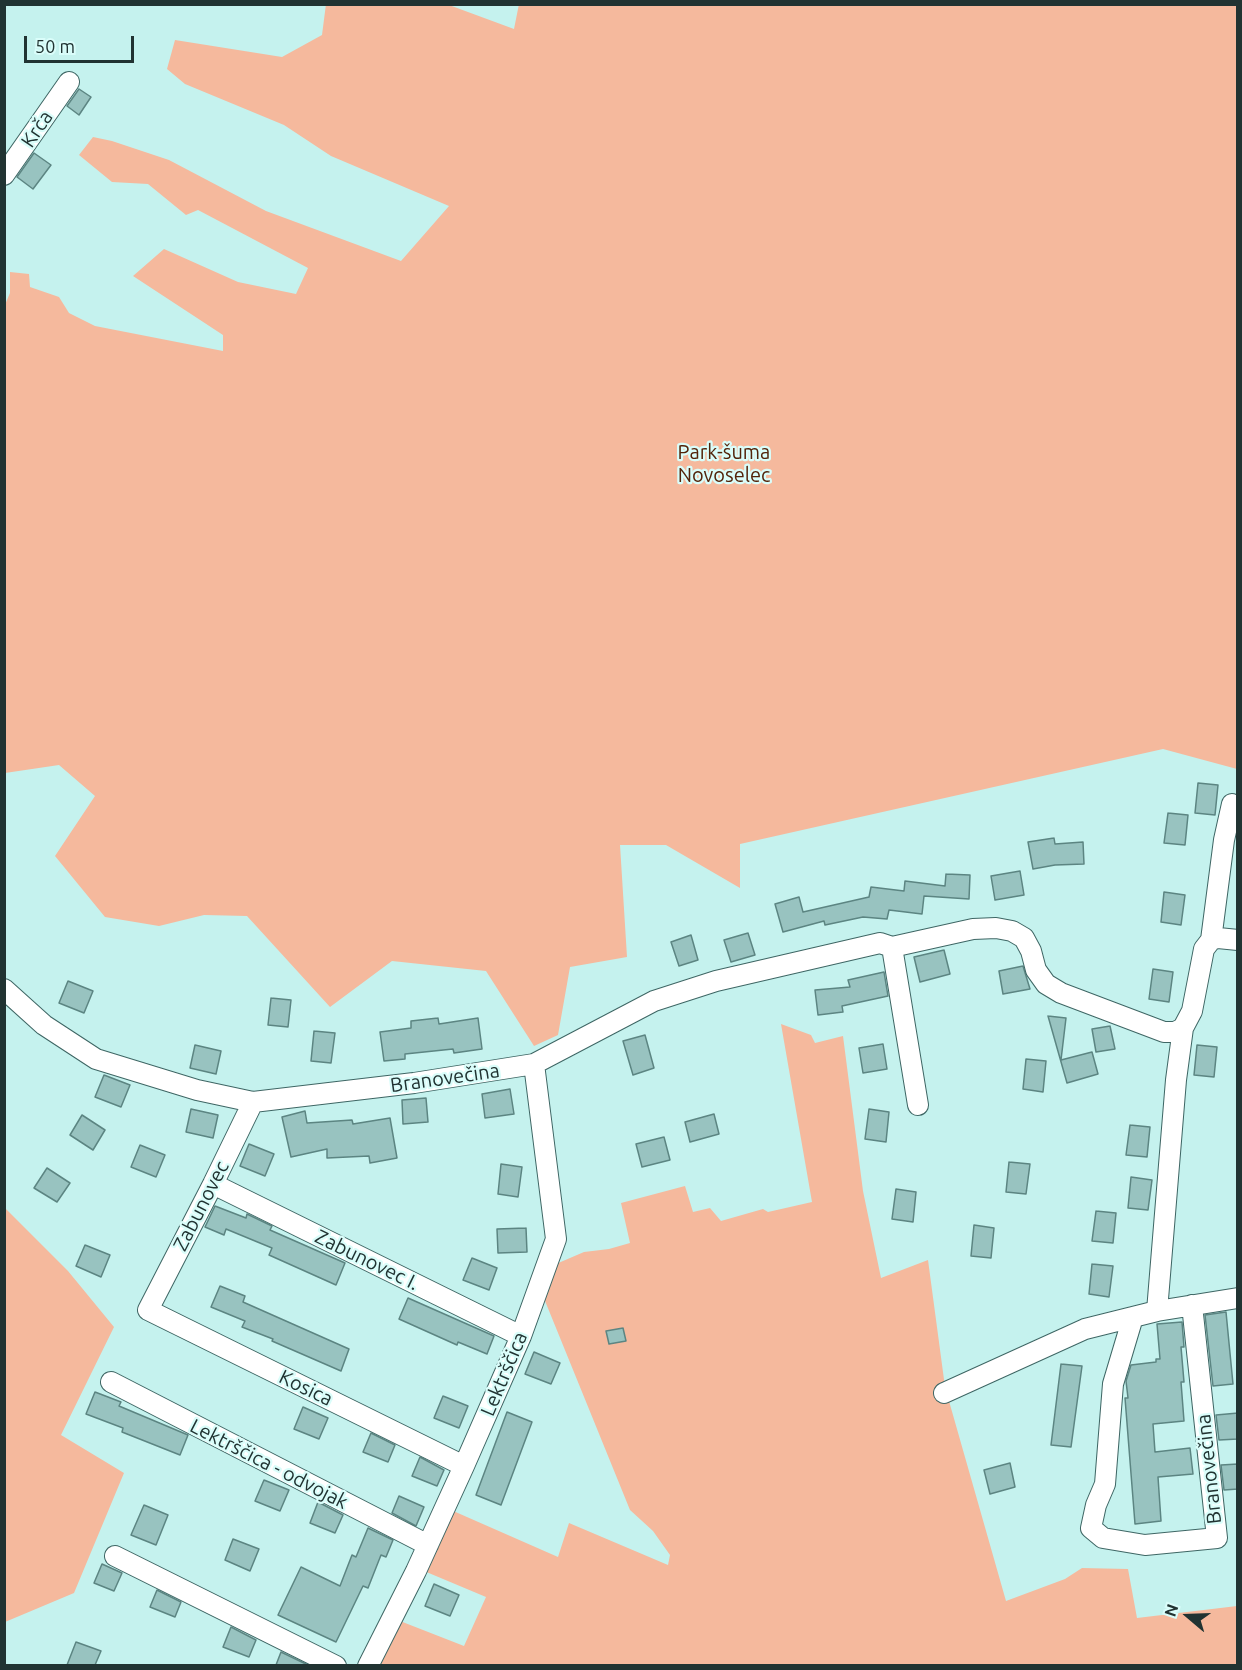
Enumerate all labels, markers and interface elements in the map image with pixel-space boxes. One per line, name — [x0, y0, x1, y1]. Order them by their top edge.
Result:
scale bar — [27, 24, 136, 62]
text: 50 m — [35, 36, 75, 56]
street label: Krča — [16, 106, 58, 152]
park label: Park-šuma Novoselec — [678, 440, 770, 487]
street label: Branovečina — [389, 1058, 501, 1098]
street label: Zabunovec — [168, 1157, 234, 1255]
street label: Zabunovec I. — [311, 1225, 423, 1295]
street label: Lektrščica — [476, 1328, 532, 1420]
street label: Kosica — [275, 1365, 337, 1411]
street label: Branovečina — [1191, 1413, 1227, 1525]
street label: Lektrščica - odvojak — [186, 1414, 352, 1514]
north arrow — [1158, 1586, 1218, 1646]
text: N — [1161, 1602, 1181, 1619]

